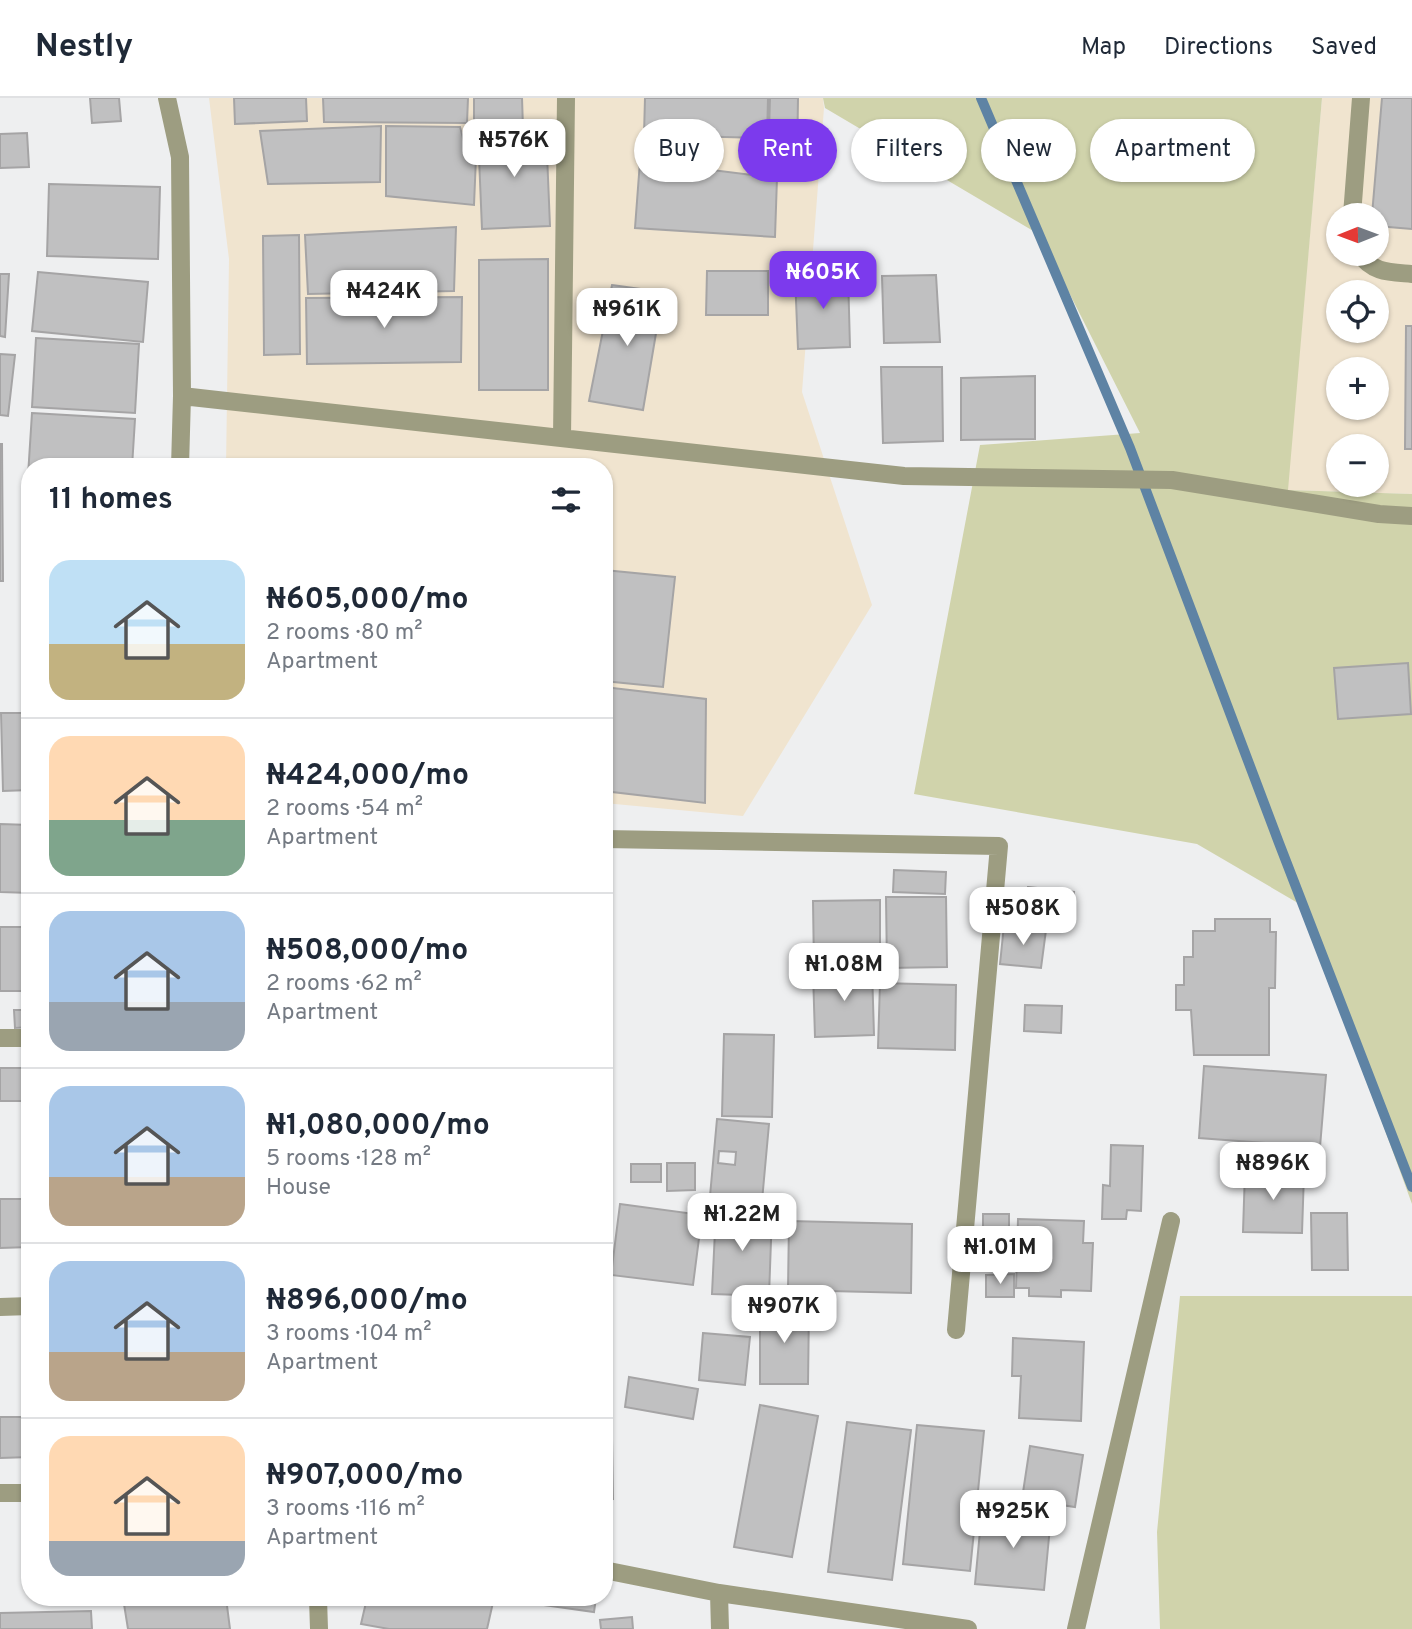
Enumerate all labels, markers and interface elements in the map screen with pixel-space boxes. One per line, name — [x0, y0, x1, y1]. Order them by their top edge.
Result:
text: Nestly — [35, 27, 133, 69]
text: Map — [1081, 33, 1126, 63]
text: Directions — [1164, 33, 1273, 63]
text: Saved — [1311, 33, 1377, 63]
chip: Buy — [634, 119, 724, 182]
chip: Rent — [738, 119, 837, 182]
chip: Filters — [851, 119, 967, 182]
chip: New — [981, 119, 1076, 182]
chip: Apartment — [1090, 119, 1255, 182]
pin: ₦576K — [465, 120, 563, 179]
text: ₦576K — [478, 127, 550, 156]
north arrow — [1326, 203, 1390, 266]
map controls — [1326, 203, 1389, 497]
pin: ₦605K — [774, 252, 872, 311]
text: ₦605K — [786, 259, 860, 288]
pin: ₦424K — [335, 271, 433, 330]
text: ₦424K — [346, 278, 422, 307]
button: locate — [1326, 280, 1389, 343]
pin: ₦961K — [578, 288, 676, 348]
text: ₦961K — [592, 296, 662, 325]
button: + — [1326, 357, 1389, 420]
button: − — [1326, 434, 1389, 497]
icon: filters — [547, 481, 585, 519]
text: 11 homes — [49, 482, 173, 519]
text: ₦605,000/mo — [266, 582, 469, 619]
icon: home — [105, 588, 189, 672]
text: 2 rooms · 80 m² — [266, 619, 423, 648]
text: Apartment — [266, 648, 378, 677]
text: ₦424,000/mo — [266, 758, 469, 795]
icon: home — [105, 764, 189, 848]
text: 2 rooms · 54 m² — [266, 795, 423, 824]
text: Apartment — [266, 824, 378, 853]
pin: ₦508K — [974, 888, 1072, 947]
text: ₦508K — [985, 895, 1061, 924]
text: ₦508,000/mo — [266, 933, 468, 970]
icon: home — [105, 939, 189, 1023]
pin: ₦1.08M — [787, 944, 901, 1003]
text: ₦1.08M — [805, 951, 883, 980]
text: 2 rooms · 62 m² — [266, 970, 422, 999]
text: Apartment — [266, 999, 378, 1028]
text: ₦1,080,000/mo — [266, 1108, 490, 1145]
icon: home — [105, 1114, 189, 1198]
pin: ₦896K — [1224, 1142, 1322, 1202]
text: 5 rooms · 128 m² — [266, 1145, 431, 1174]
text: ₦896K — [1236, 1150, 1310, 1179]
text: House — [266, 1174, 331, 1203]
pin: ₦1.22M — [685, 1194, 799, 1253]
text: ₦1.22M — [703, 1201, 781, 1230]
pin: ₦1.01M — [943, 1226, 1057, 1286]
text: ₦1.01M — [963, 1234, 1037, 1263]
text: ₦896,000/mo — [266, 1283, 468, 1320]
pin: ₦907K — [735, 1286, 833, 1345]
icon: home — [105, 1289, 189, 1373]
text: ₦907K — [748, 1293, 820, 1322]
text: 3 rooms · 104 m² — [266, 1320, 431, 1349]
text: Apartment — [266, 1349, 378, 1378]
text: ₦907,000/mo — [266, 1458, 463, 1495]
icon: home — [105, 1464, 189, 1548]
pin: ₦925K — [964, 1490, 1062, 1550]
text: 3 rooms · 116 m² — [266, 1495, 425, 1524]
text: ₦925K — [976, 1498, 1050, 1527]
text: Apartment — [266, 1524, 378, 1553]

